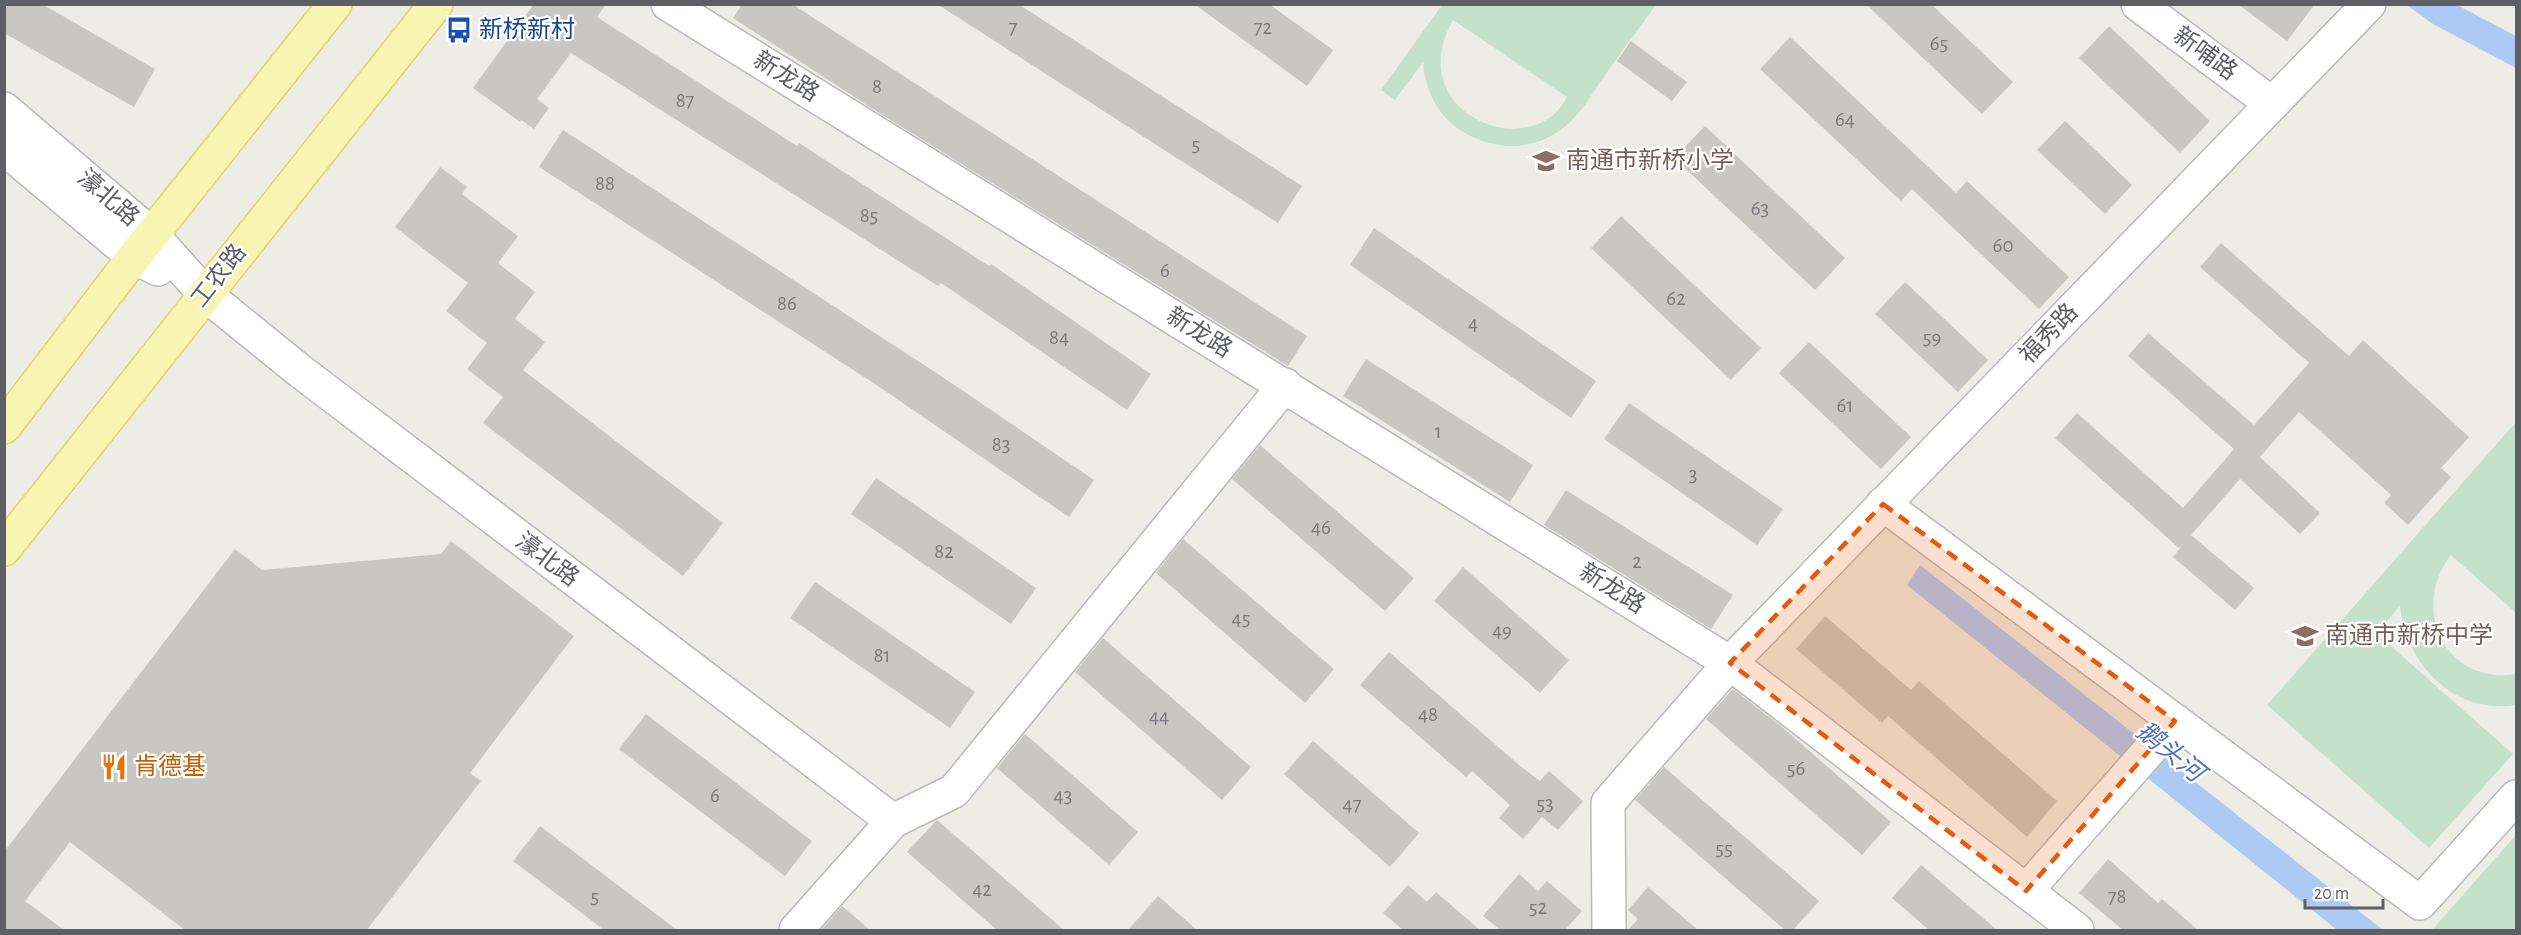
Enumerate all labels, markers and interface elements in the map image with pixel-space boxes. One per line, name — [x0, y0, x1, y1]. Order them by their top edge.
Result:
bus stop icon: 新桥新村 — [444, 15, 474, 45]
place label: 新桥新村 — [479, 16, 575, 42]
house number: 7 — [1009, 17, 1018, 38]
house number: 72 — [1254, 17, 1272, 38]
street label: 新哺路 — [2169, 22, 2242, 85]
house number: 65 — [1930, 33, 1948, 54]
street label: 新龙路 — [749, 46, 824, 106]
house number: 8 — [872, 76, 882, 97]
house number: 87 — [676, 90, 695, 111]
house number: 64 — [1835, 109, 1855, 130]
house number: 5 — [1192, 134, 1200, 155]
school or university icon: 南通市新桥小学 — [1531, 146, 1561, 176]
place label: 南通市新桥小学 — [1566, 147, 1734, 173]
street label: 濠北路 — [73, 164, 144, 231]
house number: 88 — [595, 173, 615, 194]
house number: 63 — [1751, 198, 1769, 219]
house number: 85 — [860, 205, 878, 226]
house number: 60 — [1993, 235, 2013, 256]
street label: 工农路 — [186, 239, 251, 312]
house number: 6 — [1160, 260, 1170, 281]
house number: 62 — [1666, 288, 1686, 309]
house number: 86 — [777, 293, 797, 314]
street label: 福秀路 — [2014, 298, 2083, 368]
street label: 新龙路 — [1162, 302, 1237, 362]
house number: 4 — [1468, 313, 1478, 334]
house number: 84 — [1049, 327, 1069, 348]
house number: 59 — [1923, 327, 1941, 348]
house number: 61 — [1836, 395, 1854, 416]
house number: 1 — [1434, 421, 1442, 442]
house number: 83 — [992, 434, 1010, 455]
house number: 3 — [1689, 464, 1697, 485]
house number: 46 — [1311, 517, 1331, 538]
street label: 濠北路 — [511, 527, 584, 591]
house number: 82 — [934, 541, 954, 562]
house number: 2 — [1632, 551, 1642, 572]
street label: 新龙路 — [1575, 558, 1650, 618]
house number: 45 — [1232, 608, 1250, 629]
house number: 49 — [1492, 620, 1512, 641]
school or university icon: 南通市新桥中学 — [2290, 621, 2320, 651]
place label: 南通市新桥中学 — [2325, 622, 2493, 648]
house number: 81 — [873, 645, 891, 666]
house number: 48 — [1418, 704, 1438, 725]
house number: 44 — [1149, 706, 1169, 727]
water label: 鹅头河 — [2132, 717, 2213, 790]
restaurant icon: 肯德基 — [99, 752, 129, 782]
place label: 肯德基 — [134, 753, 206, 779]
house number: 56 — [1787, 758, 1805, 779]
house number: 6 — [710, 785, 720, 806]
house number: 43 — [1054, 785, 1072, 806]
house number: 53 — [1536, 793, 1554, 814]
house number: 47 — [1343, 794, 1362, 815]
house number: 55 — [1715, 838, 1733, 859]
scale bar — [2305, 872, 2383, 910]
house number: 42 — [972, 879, 992, 900]
text: 20 m — [2314, 885, 2349, 903]
house number: 5 — [591, 886, 599, 907]
house number: 78 — [2108, 886, 2126, 907]
house number: 52 — [1529, 897, 1547, 918]

